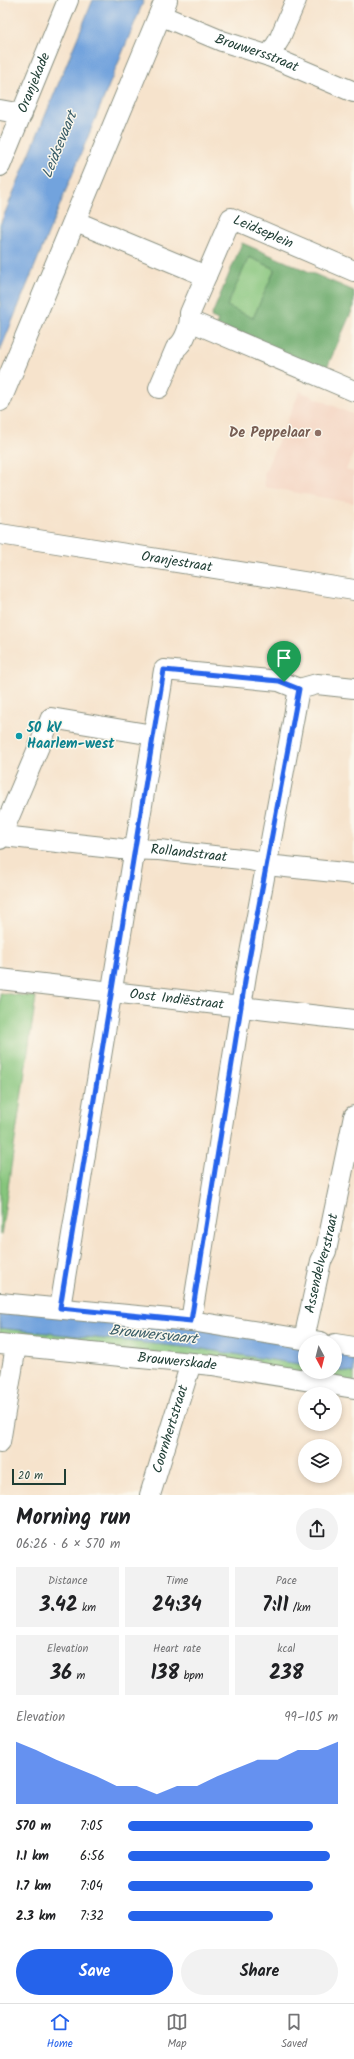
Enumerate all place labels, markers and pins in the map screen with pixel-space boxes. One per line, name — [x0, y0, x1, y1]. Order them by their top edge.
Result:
place label: De Peppelaar — [229, 422, 311, 444]
marker: De Peppelaar — [313, 428, 323, 438]
pin — [267, 641, 301, 682]
place label: 50 kV Haarlem-west — [26, 717, 115, 755]
marker: 50 kV Haarlem-west — [14, 731, 24, 741]

